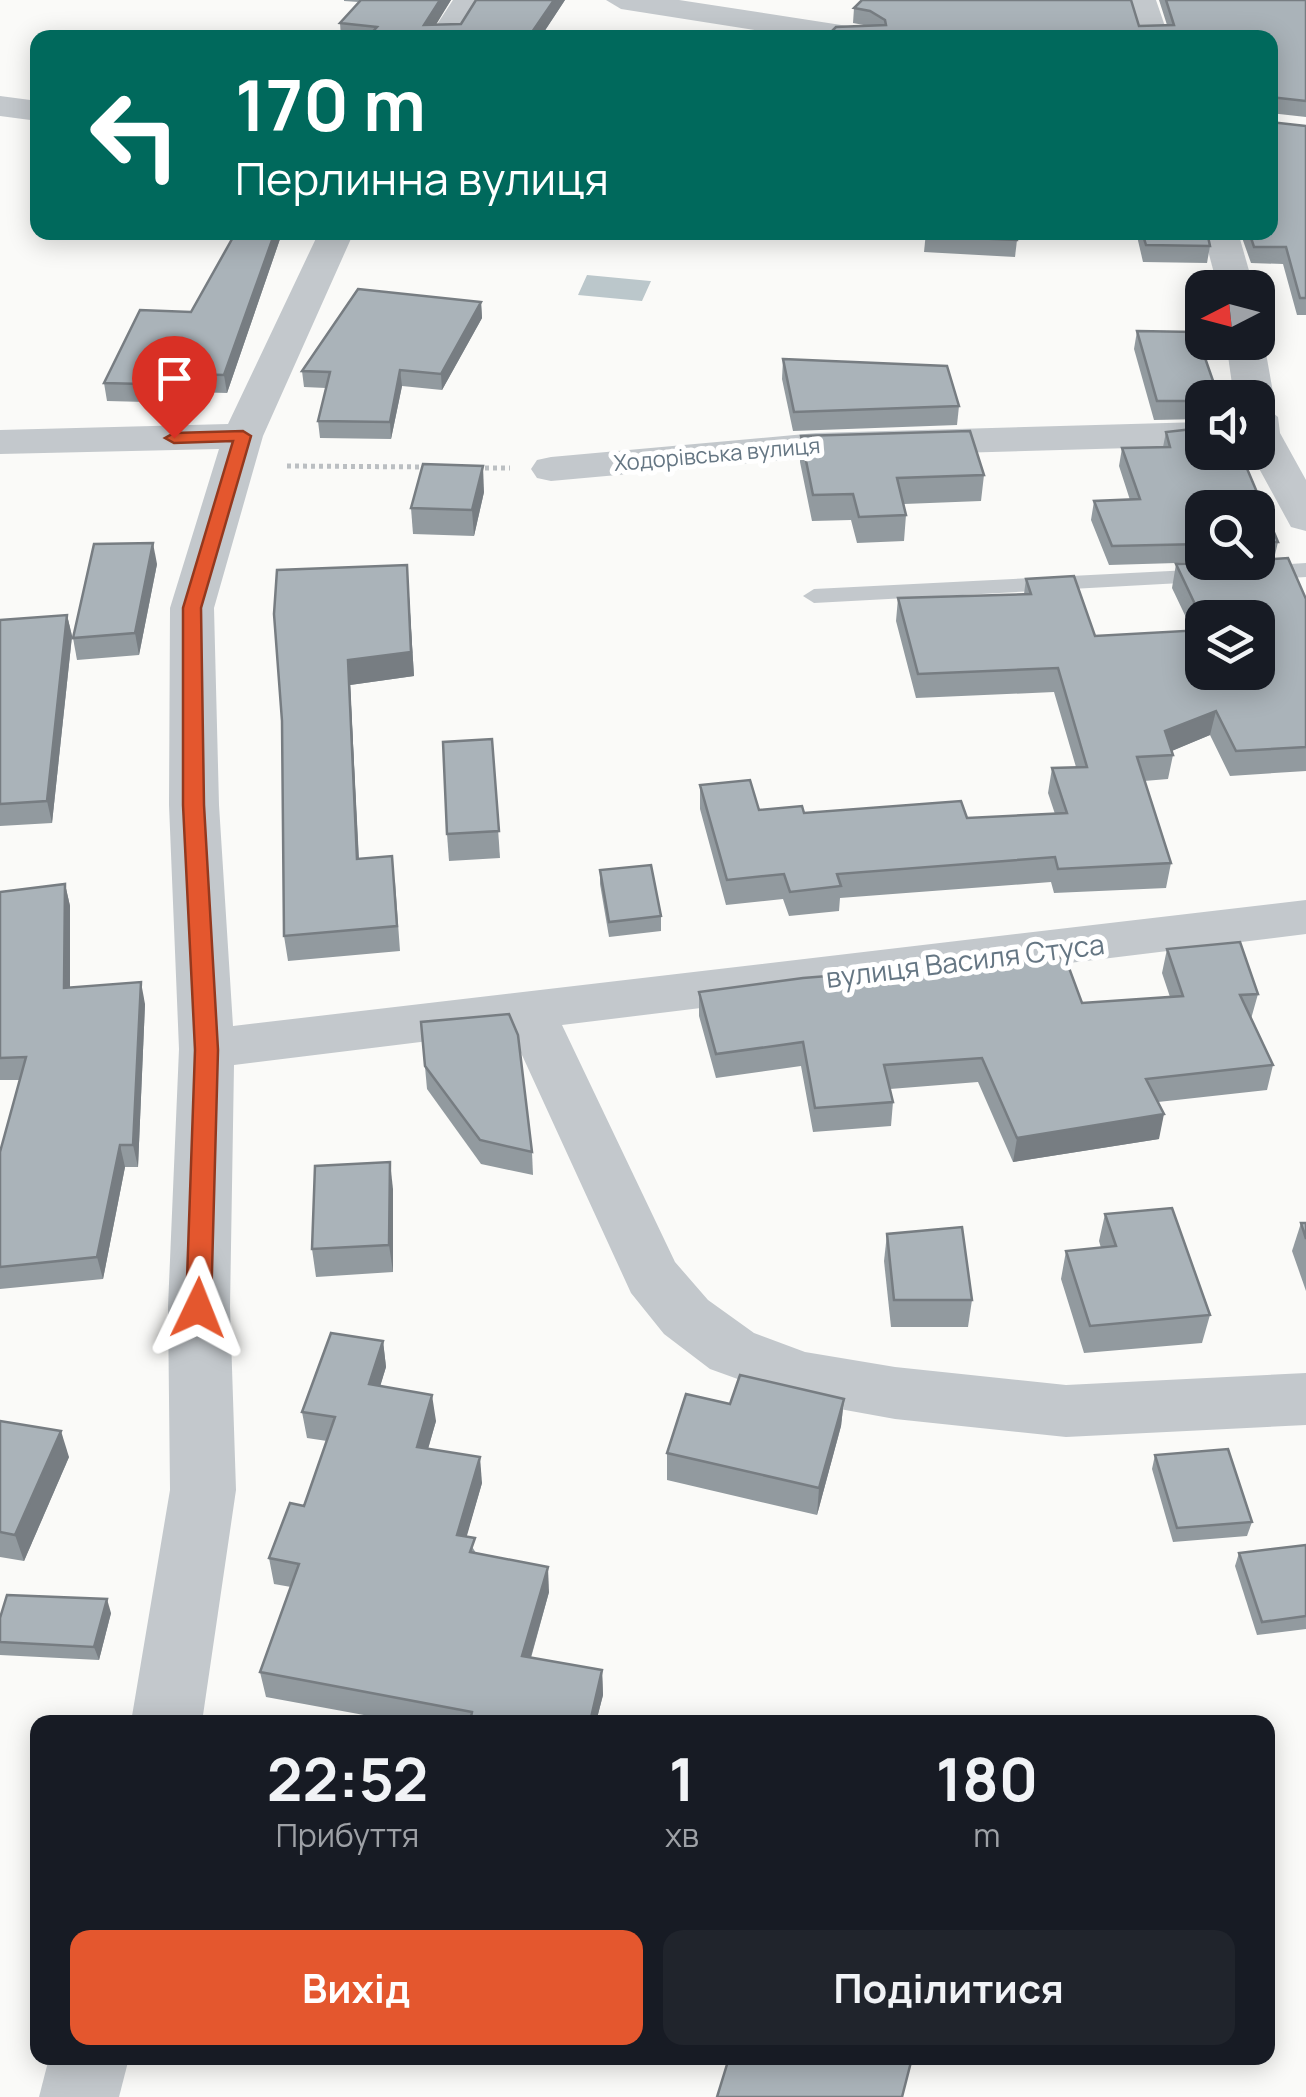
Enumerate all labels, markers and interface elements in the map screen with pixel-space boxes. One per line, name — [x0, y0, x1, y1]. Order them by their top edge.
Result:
text: 170 m — [235, 56, 426, 152]
icon: left — [70, 70, 200, 200]
text: Перлинна вулиця — [235, 147, 609, 209]
north arrow — [1185, 270, 1275, 360]
map controls — [1185, 270, 1275, 690]
pin — [132, 336, 217, 439]
icon: arrive — [147, 351, 202, 406]
button: sound — [1185, 380, 1275, 470]
street label: Ходорівська вулиця — [612, 430, 822, 478]
button: search — [1185, 490, 1275, 580]
button: layers — [1185, 600, 1275, 690]
street label: вулиця Василя Стуса — [824, 924, 1106, 996]
position arrow — [146, 1256, 250, 1360]
text: 22:52 — [267, 1737, 428, 1819]
text: 1 — [669, 1737, 695, 1819]
text: 180 — [936, 1737, 1038, 1819]
text: Прибуття — [276, 1813, 419, 1857]
text: хв — [665, 1813, 699, 1857]
text: m — [973, 1813, 1001, 1857]
button: Вихід — [70, 1930, 643, 2045]
button: Поділитися — [663, 1930, 1235, 2045]

